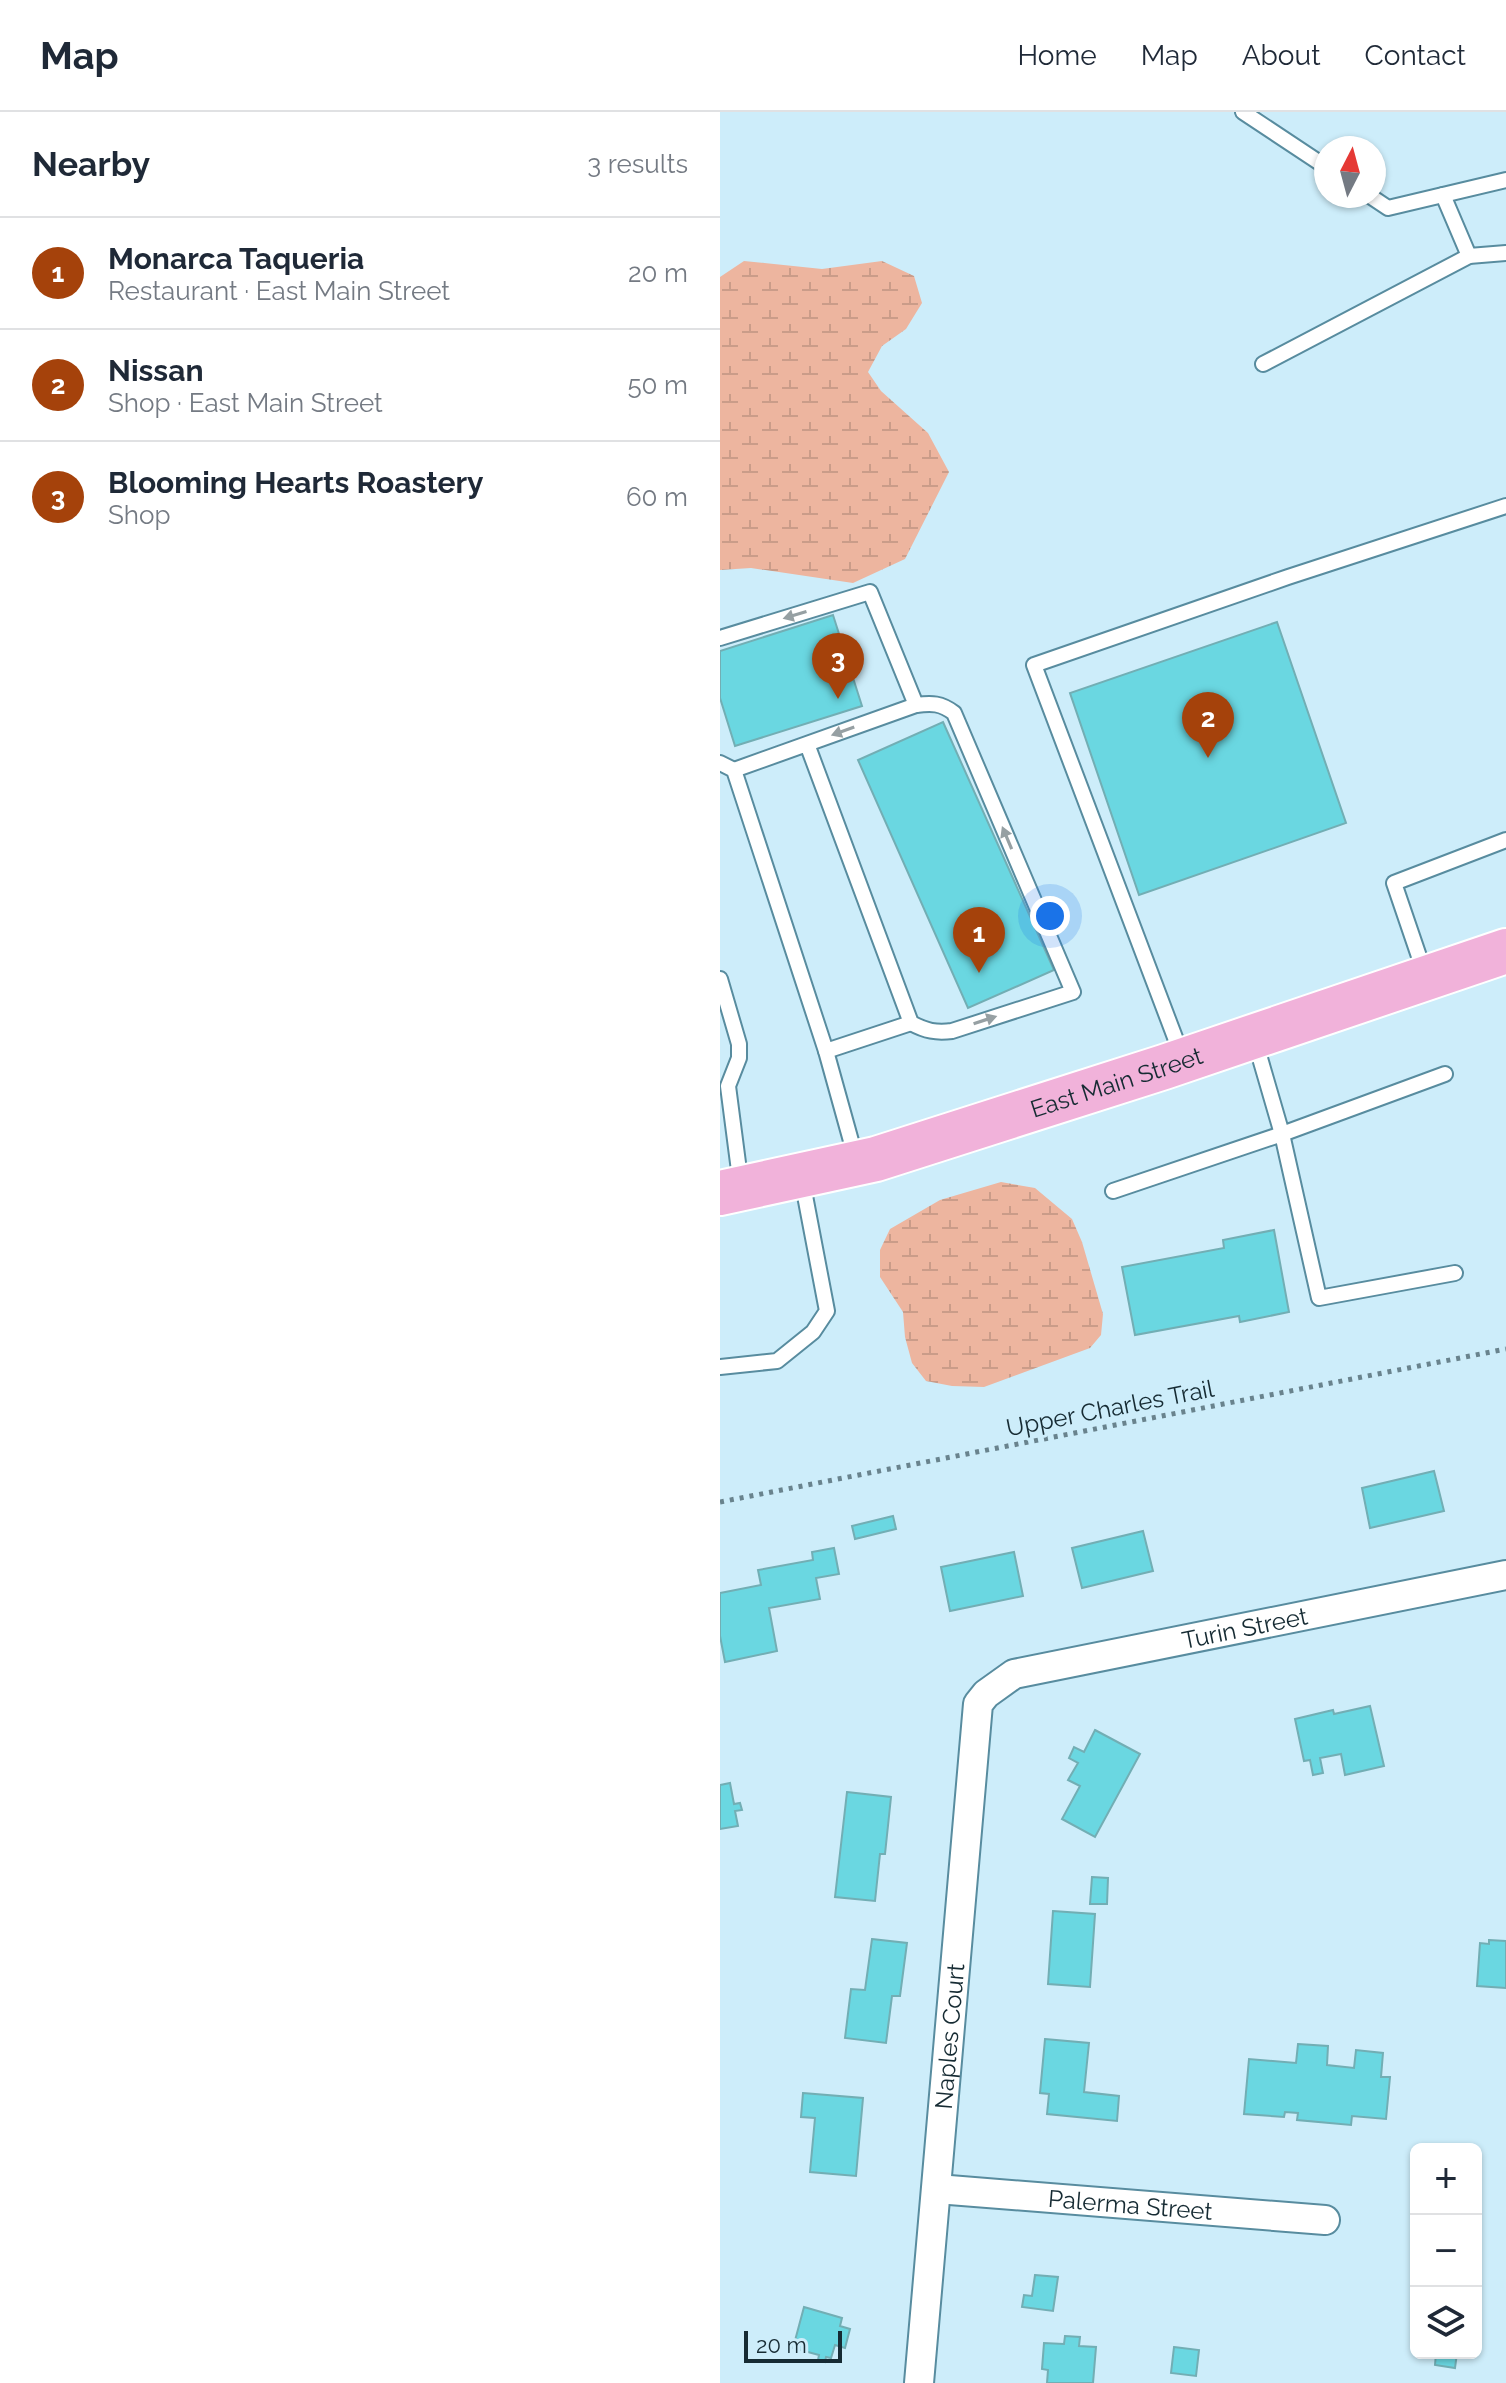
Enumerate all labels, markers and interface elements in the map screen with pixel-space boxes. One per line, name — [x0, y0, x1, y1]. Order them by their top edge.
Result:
text: Map — [40, 33, 119, 78]
text: Home — [1017, 39, 1097, 72]
text: Map — [1141, 39, 1198, 72]
text: About — [1242, 39, 1321, 72]
text: Contact — [1365, 39, 1466, 72]
north arrow — [1314, 136, 1386, 208]
text: Nearby — [32, 144, 150, 184]
text: 3 results — [587, 149, 688, 179]
text: Monarca Taqueria — [108, 241, 364, 276]
text: 1 — [52, 258, 64, 288]
text: 20 m — [628, 258, 688, 288]
text: Restaurant · East Main Street — [108, 276, 450, 306]
text: Nissan — [108, 353, 204, 388]
text: 2 — [51, 370, 65, 400]
text: 50 m — [627, 370, 688, 400]
text: Shop · East Main Street — [108, 388, 383, 418]
text: Blooming Hearts Roastery — [108, 465, 484, 500]
text: 3 — [51, 482, 65, 512]
text: 60 m — [626, 482, 688, 512]
text: Shop — [108, 500, 170, 530]
one-way arrow — [783, 609, 807, 622]
pin: 3 — [812, 633, 864, 699]
pin: 2 — [1182, 692, 1234, 758]
one-way arrow — [831, 726, 855, 738]
one-way arrow — [1001, 826, 1014, 849]
your location — [1030, 896, 1070, 936]
pin: 1 — [953, 907, 1005, 973]
one-way arrow — [974, 1014, 998, 1026]
street label: East Main Street — [1027, 1041, 1206, 1123]
street label: Upper Charles Trail — [1004, 1374, 1217, 1442]
street label: Turin Street — [1179, 1601, 1310, 1654]
street label: Naples Court — [928, 1962, 970, 2110]
map controls — [1410, 2143, 1482, 2359]
button: + — [1410, 2143, 1482, 2215]
street label: Palerma Street — [1047, 2183, 1214, 2225]
button: − — [1410, 2215, 1482, 2287]
button: layers — [1410, 2287, 1482, 2359]
scale bar — [744, 2327, 842, 2363]
text: 20 m — [756, 2332, 807, 2358]

